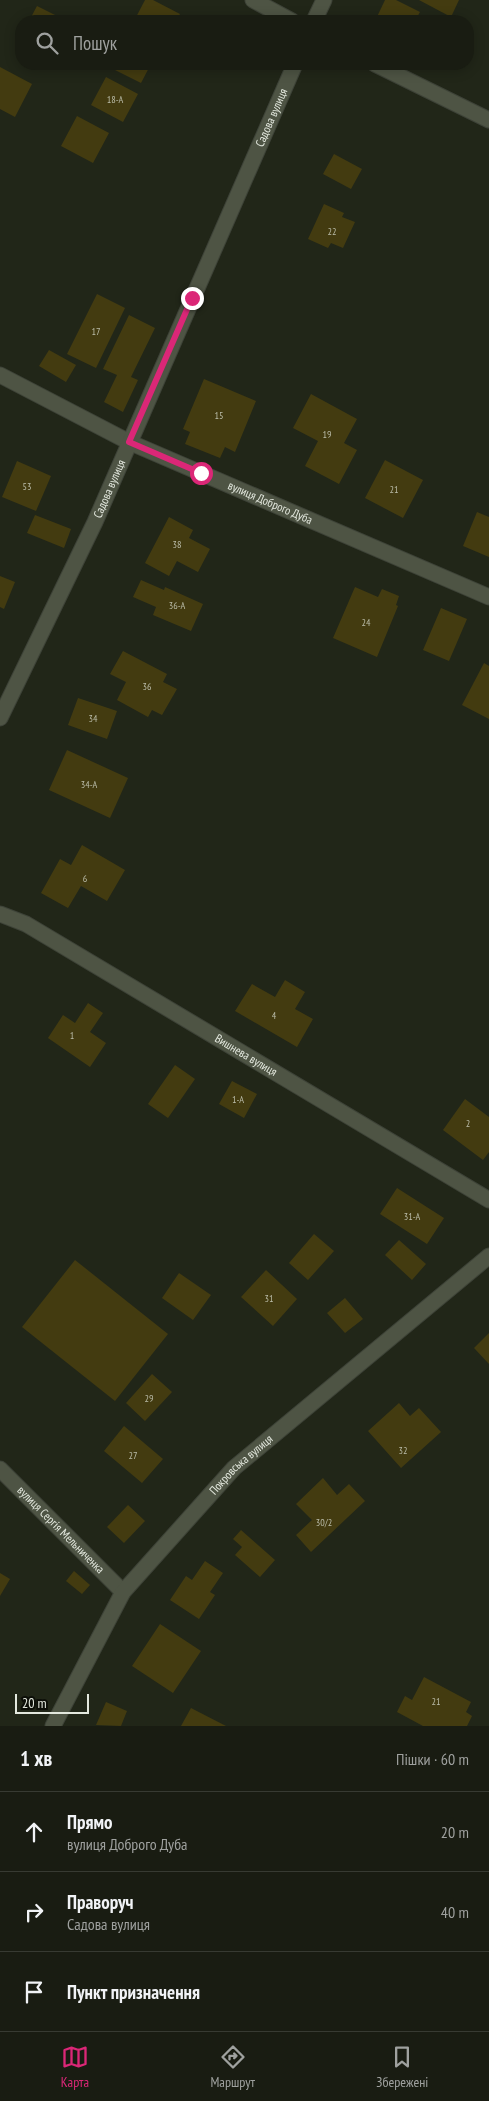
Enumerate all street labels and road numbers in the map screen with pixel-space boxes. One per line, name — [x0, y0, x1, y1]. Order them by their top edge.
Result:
street label: Садова вулиця — [252, 86, 291, 149]
street label: Садова вулиця — [90, 457, 129, 520]
street label: вулиця Доброго Дуба — [226, 478, 315, 527]
street label: Вишнева вулиця — [212, 1030, 280, 1079]
street label: Покровська вулиця — [206, 1431, 276, 1498]
street label: вулиця Сергія Мельниченка — [14, 1483, 108, 1576]

